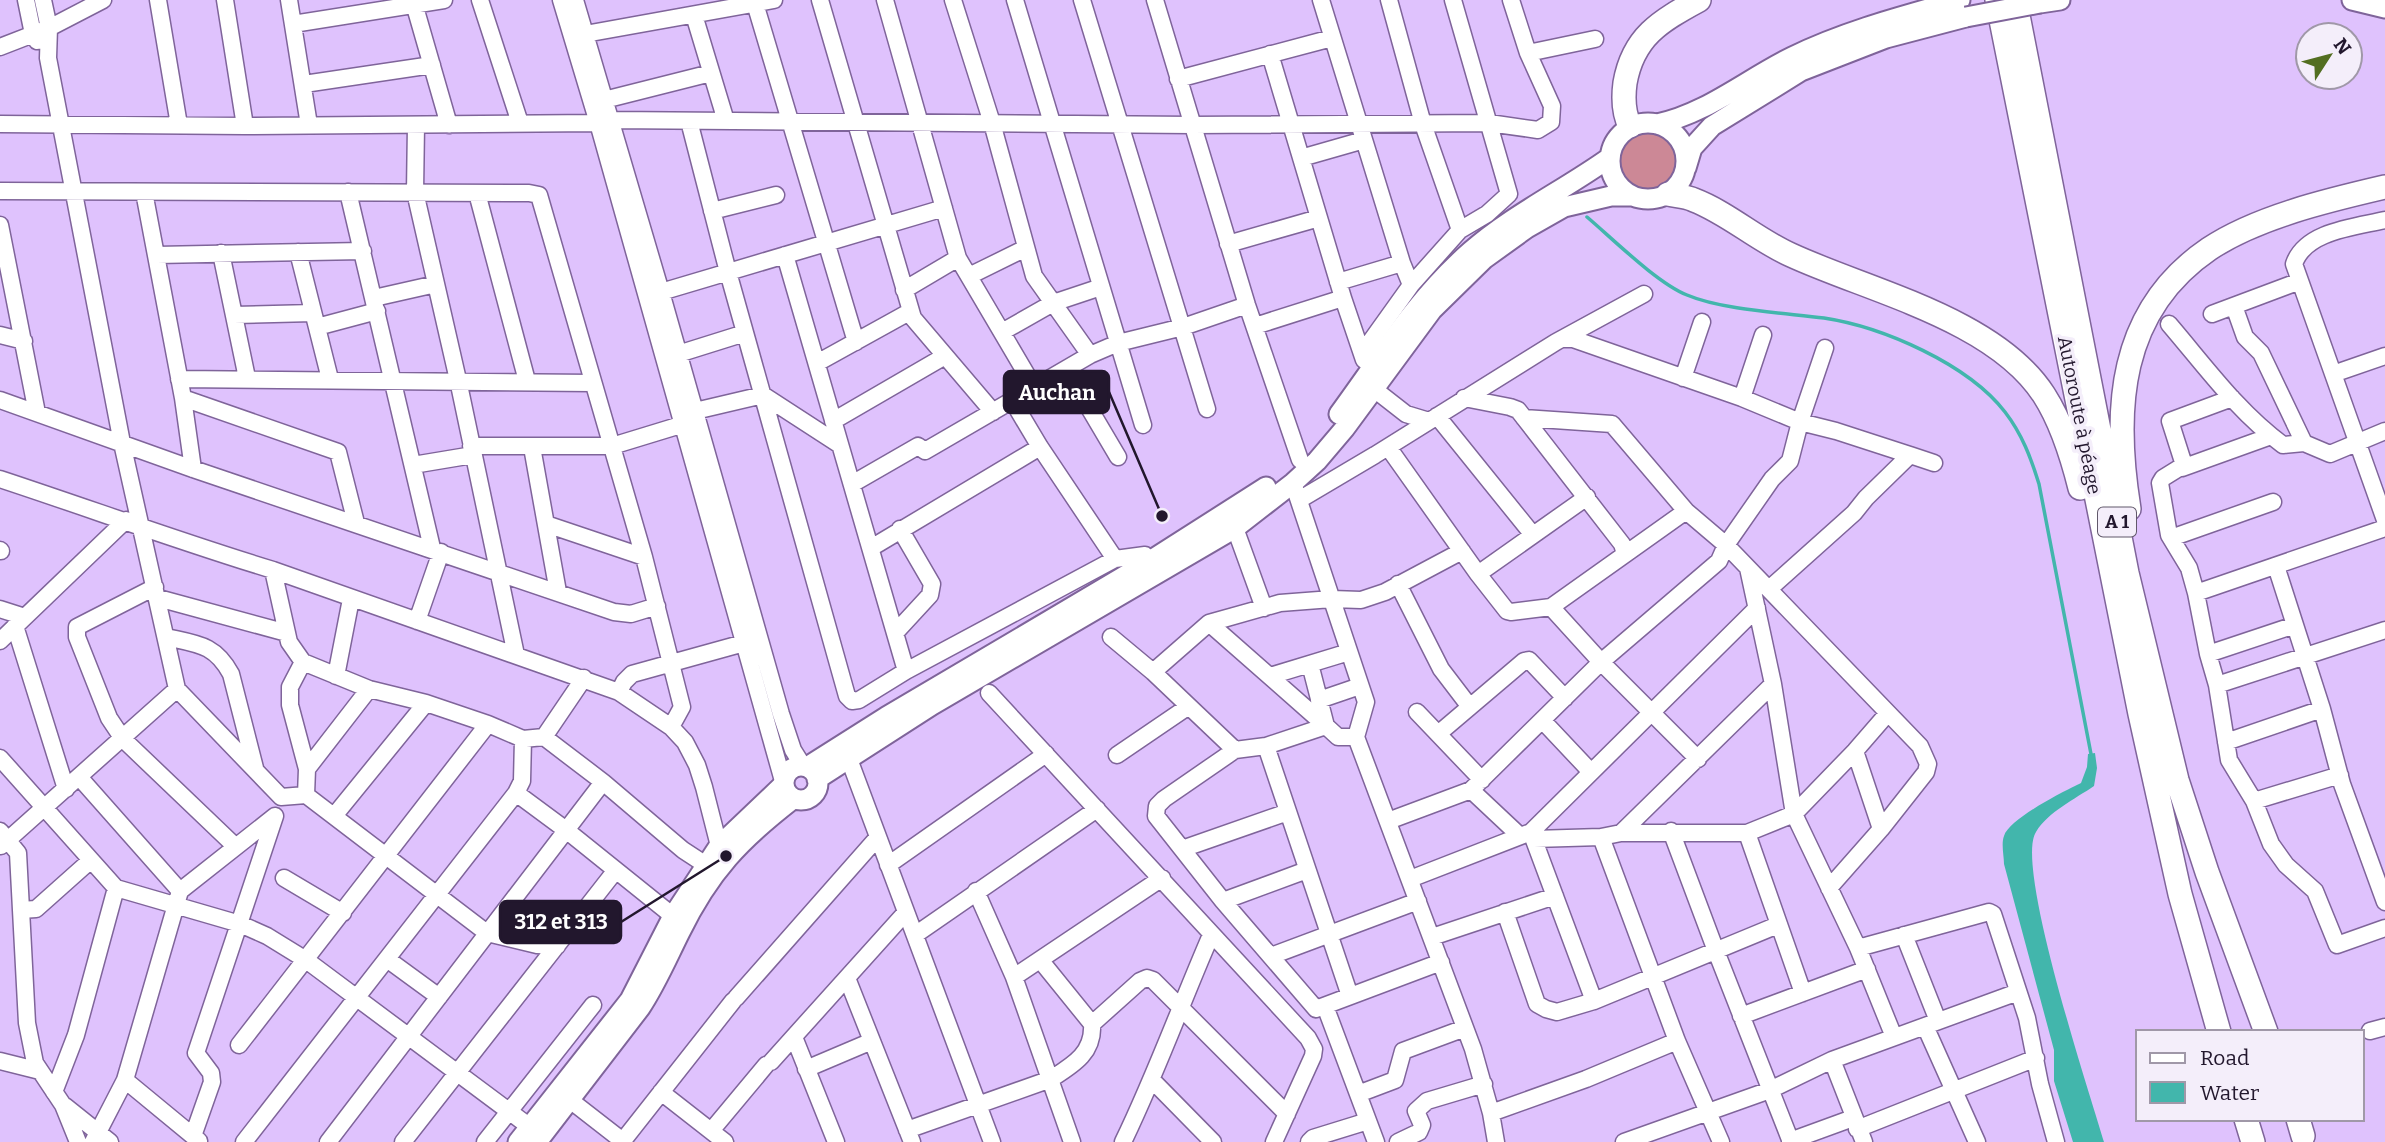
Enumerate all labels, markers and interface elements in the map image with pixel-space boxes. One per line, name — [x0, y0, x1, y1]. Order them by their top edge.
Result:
north arrow — [2294, 21, 2364, 91]
text: N — [2329, 34, 2356, 59]
street label: Autoroute à péage — [2053, 334, 2106, 496]
callout: Auchan — [1004, 371, 1109, 413]
text: Auchan — [1018, 380, 1096, 406]
road number: A 1 — [2098, 508, 2136, 536]
callout: 312 et 313 — [500, 901, 621, 943]
text: 312 et 313 — [514, 909, 608, 935]
legend — [2136, 1030, 2364, 1121]
text: Road — [2200, 1045, 2249, 1071]
text: Water — [2200, 1080, 2259, 1106]

